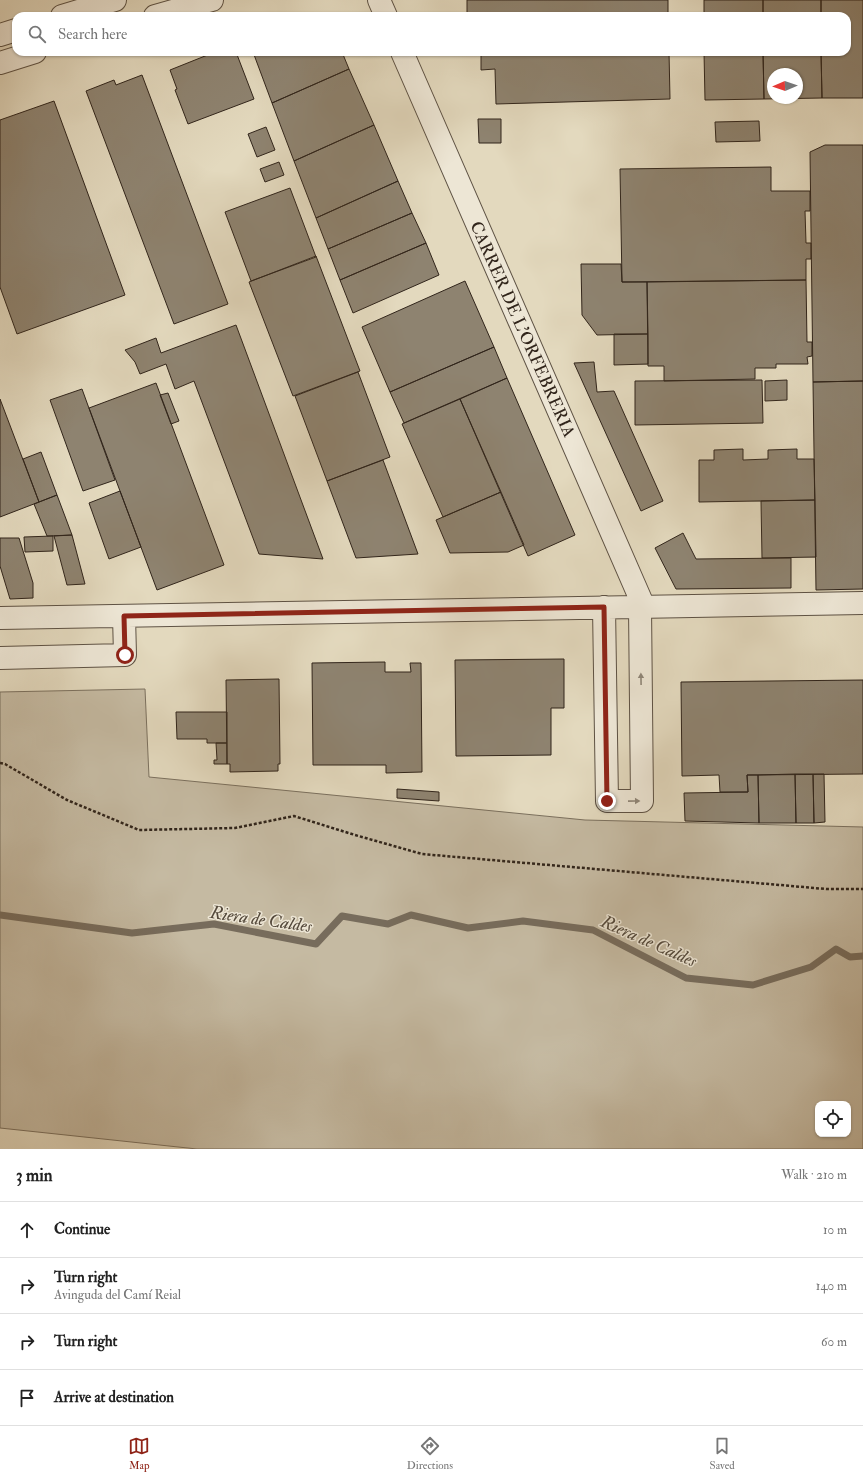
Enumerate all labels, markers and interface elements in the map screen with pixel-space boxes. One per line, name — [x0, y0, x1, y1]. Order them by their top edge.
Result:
search box — [12, 12, 851, 56]
icon: search — [26, 23, 48, 45]
text: Search here — [58, 25, 127, 44]
north arrow — [767, 68, 803, 104]
street label: CARRER DE L'ORFEBRERIA — [465, 218, 580, 441]
route start — [116, 646, 134, 664]
one-way arrow — [638, 672, 644, 685]
route end — [598, 792, 616, 810]
one-way arrow — [628, 798, 641, 804]
water label: Riera de Caldes — [208, 901, 314, 938]
water label: Riera de Caldes — [596, 910, 701, 973]
map controls — [815, 1101, 851, 1137]
button: locate — [815, 1101, 851, 1137]
text: 3 min — [16, 1165, 53, 1186]
text: Walk · 210 m — [781, 1167, 847, 1183]
icon: ahead — [16, 1219, 38, 1241]
text: Continue — [54, 1220, 110, 1239]
text: 10 m — [823, 1222, 847, 1238]
text: Turn right — [54, 1268, 117, 1287]
icon: right — [16, 1275, 38, 1297]
text: 140 m — [816, 1278, 847, 1294]
text: Avinguda del Camí Reial — [54, 1287, 181, 1303]
icon: right — [16, 1331, 38, 1353]
text: Turn right — [54, 1332, 117, 1351]
text: 60 m — [821, 1334, 847, 1350]
icon: arrive — [16, 1387, 38, 1409]
text: Arrive at destination — [54, 1388, 174, 1407]
tab: Map — [128, 1435, 150, 1472]
tab: Directions — [407, 1435, 453, 1472]
tab: Saved — [710, 1435, 735, 1472]

